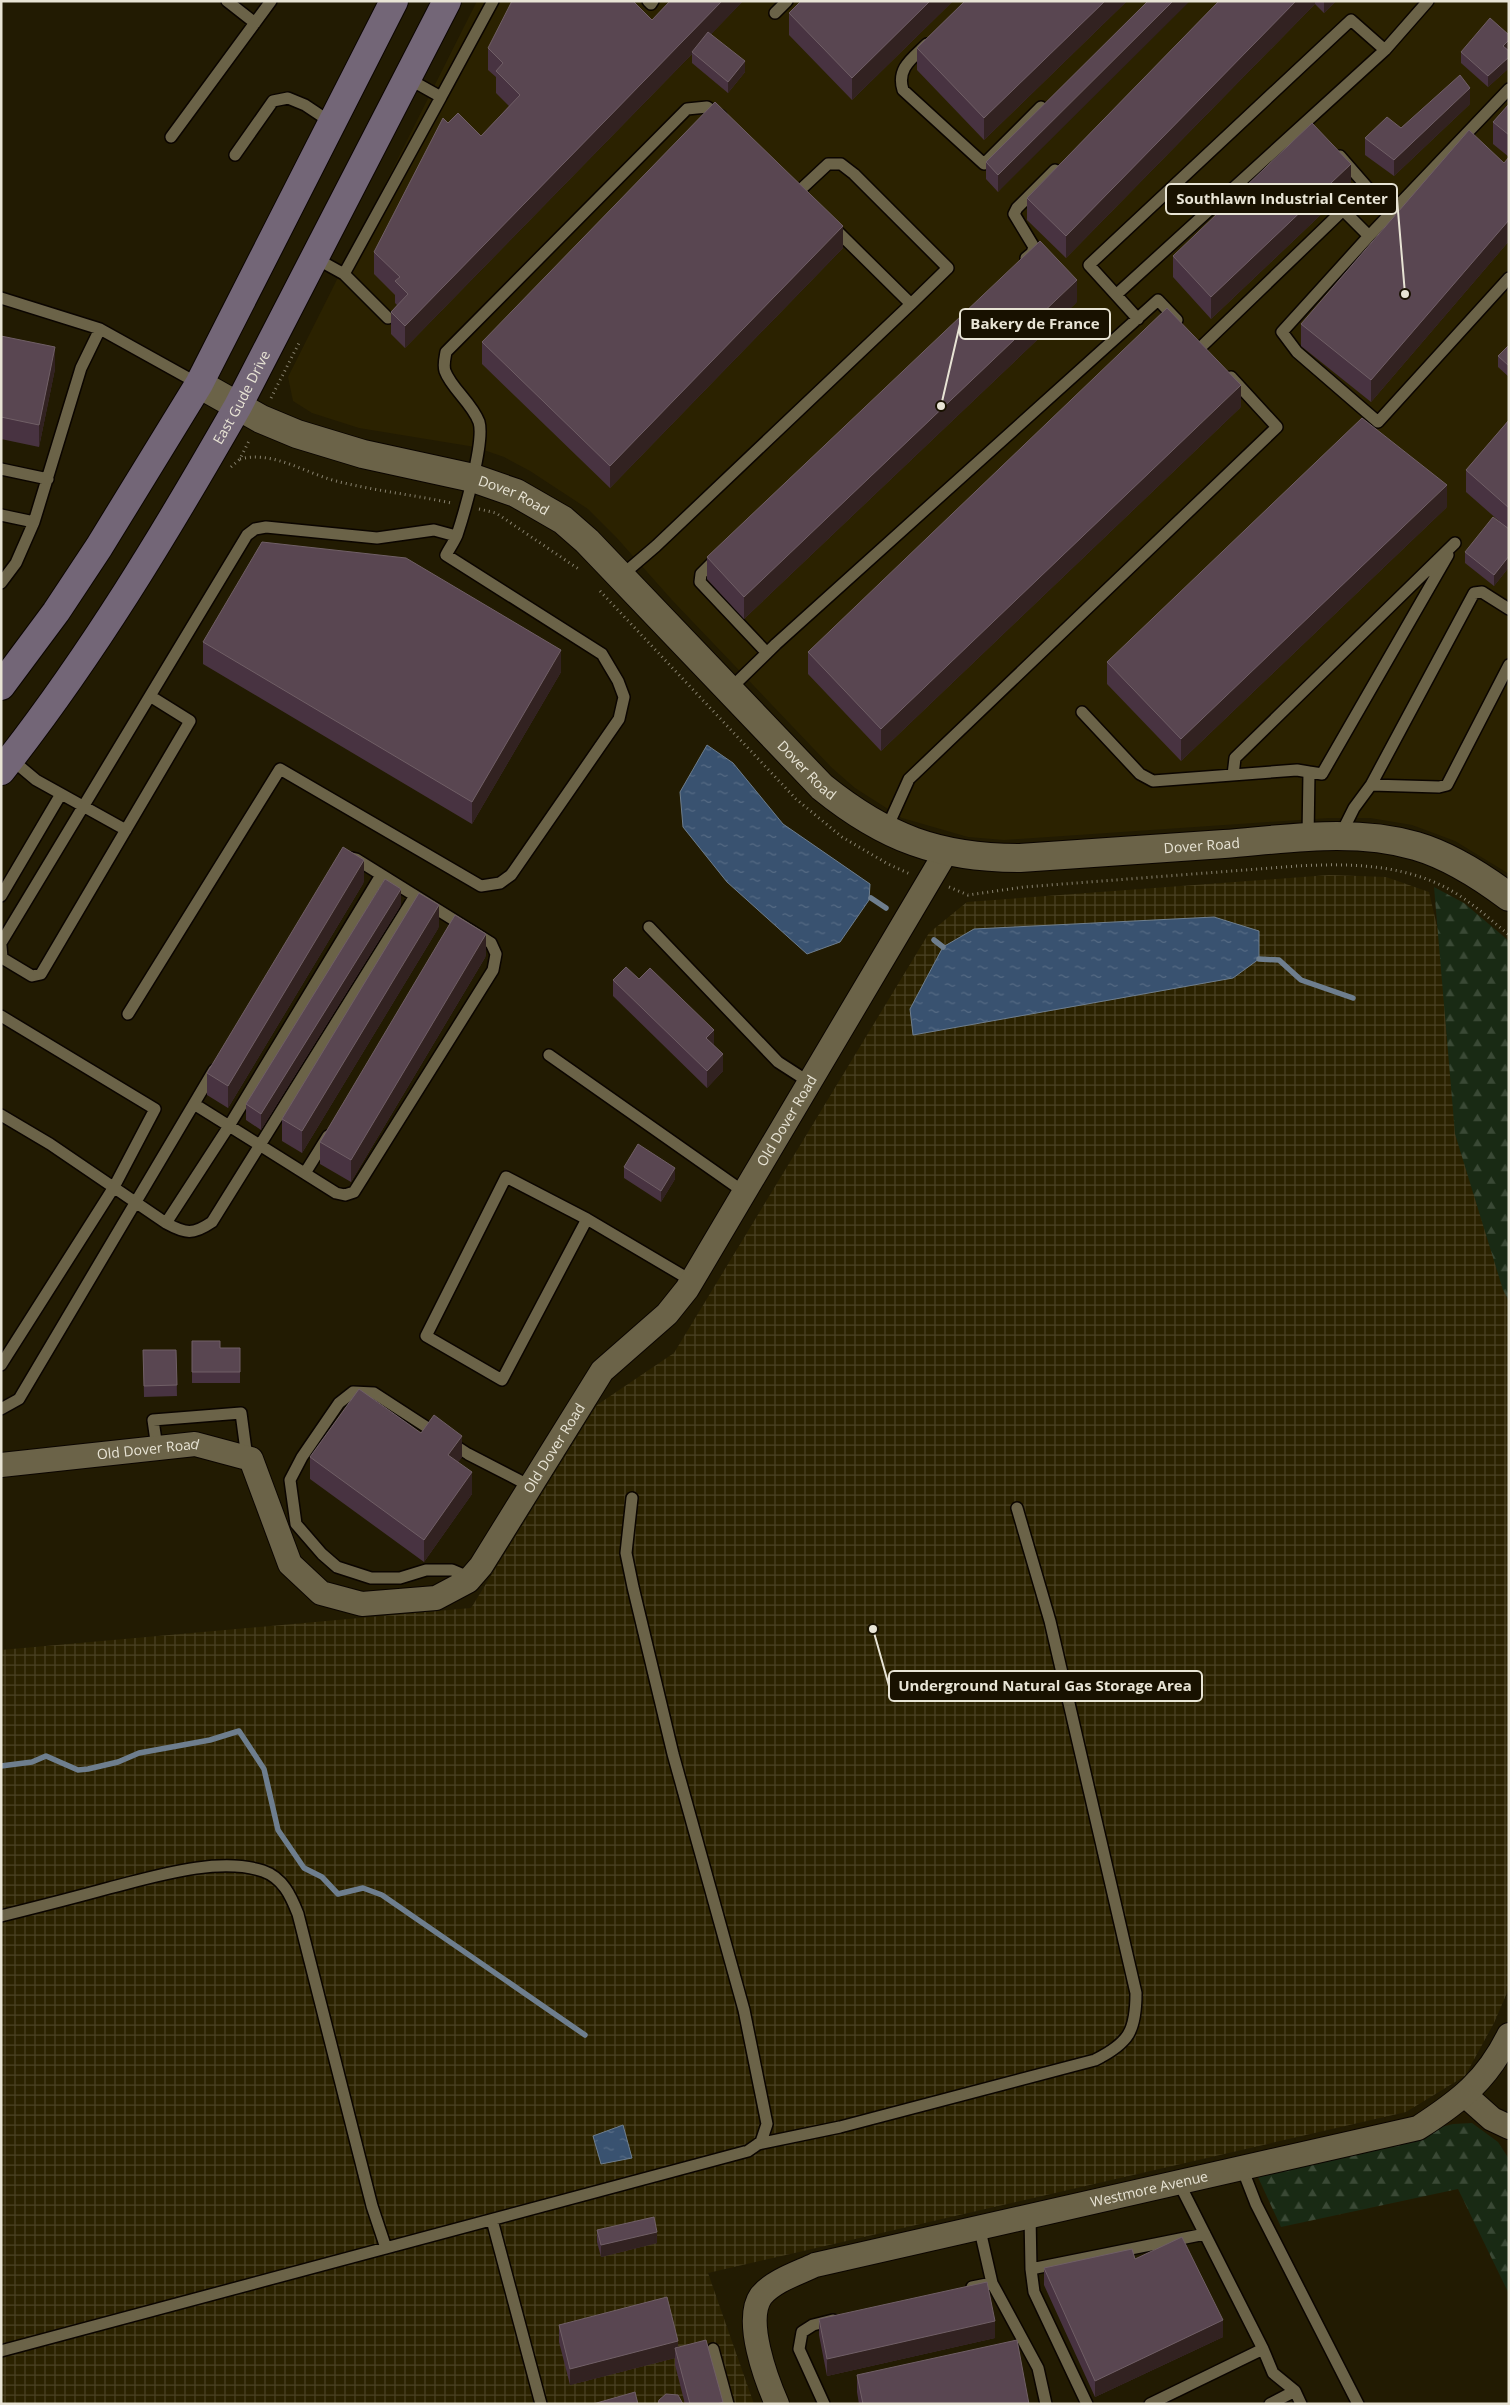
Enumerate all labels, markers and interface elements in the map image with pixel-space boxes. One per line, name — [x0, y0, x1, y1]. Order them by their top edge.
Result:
callout: Southlawn Industrial Center — [1166, 184, 1397, 214]
text: Southlawn Industrial Center — [1176, 188, 1388, 208]
callout: Bakery de France — [960, 309, 1110, 339]
text: Bakery de France — [970, 313, 1100, 333]
street label: East Gude Drive — [208, 347, 274, 447]
street label: Dover Road — [476, 471, 553, 519]
street label: Dover Road — [774, 736, 841, 804]
street label: Dover Road — [1163, 833, 1241, 857]
street label: Old Dover Road — [752, 1071, 821, 1170]
street label: Old Dover Road — [518, 1399, 589, 1497]
street label: Old Dover Road — [96, 1433, 202, 1464]
callout: Underground Natural Gas Storage Area — [889, 1671, 1202, 1701]
text: Underground Natural Gas Storage Area — [898, 1675, 1192, 1695]
street label: Westmore Avenue — [1088, 2166, 1210, 2211]

